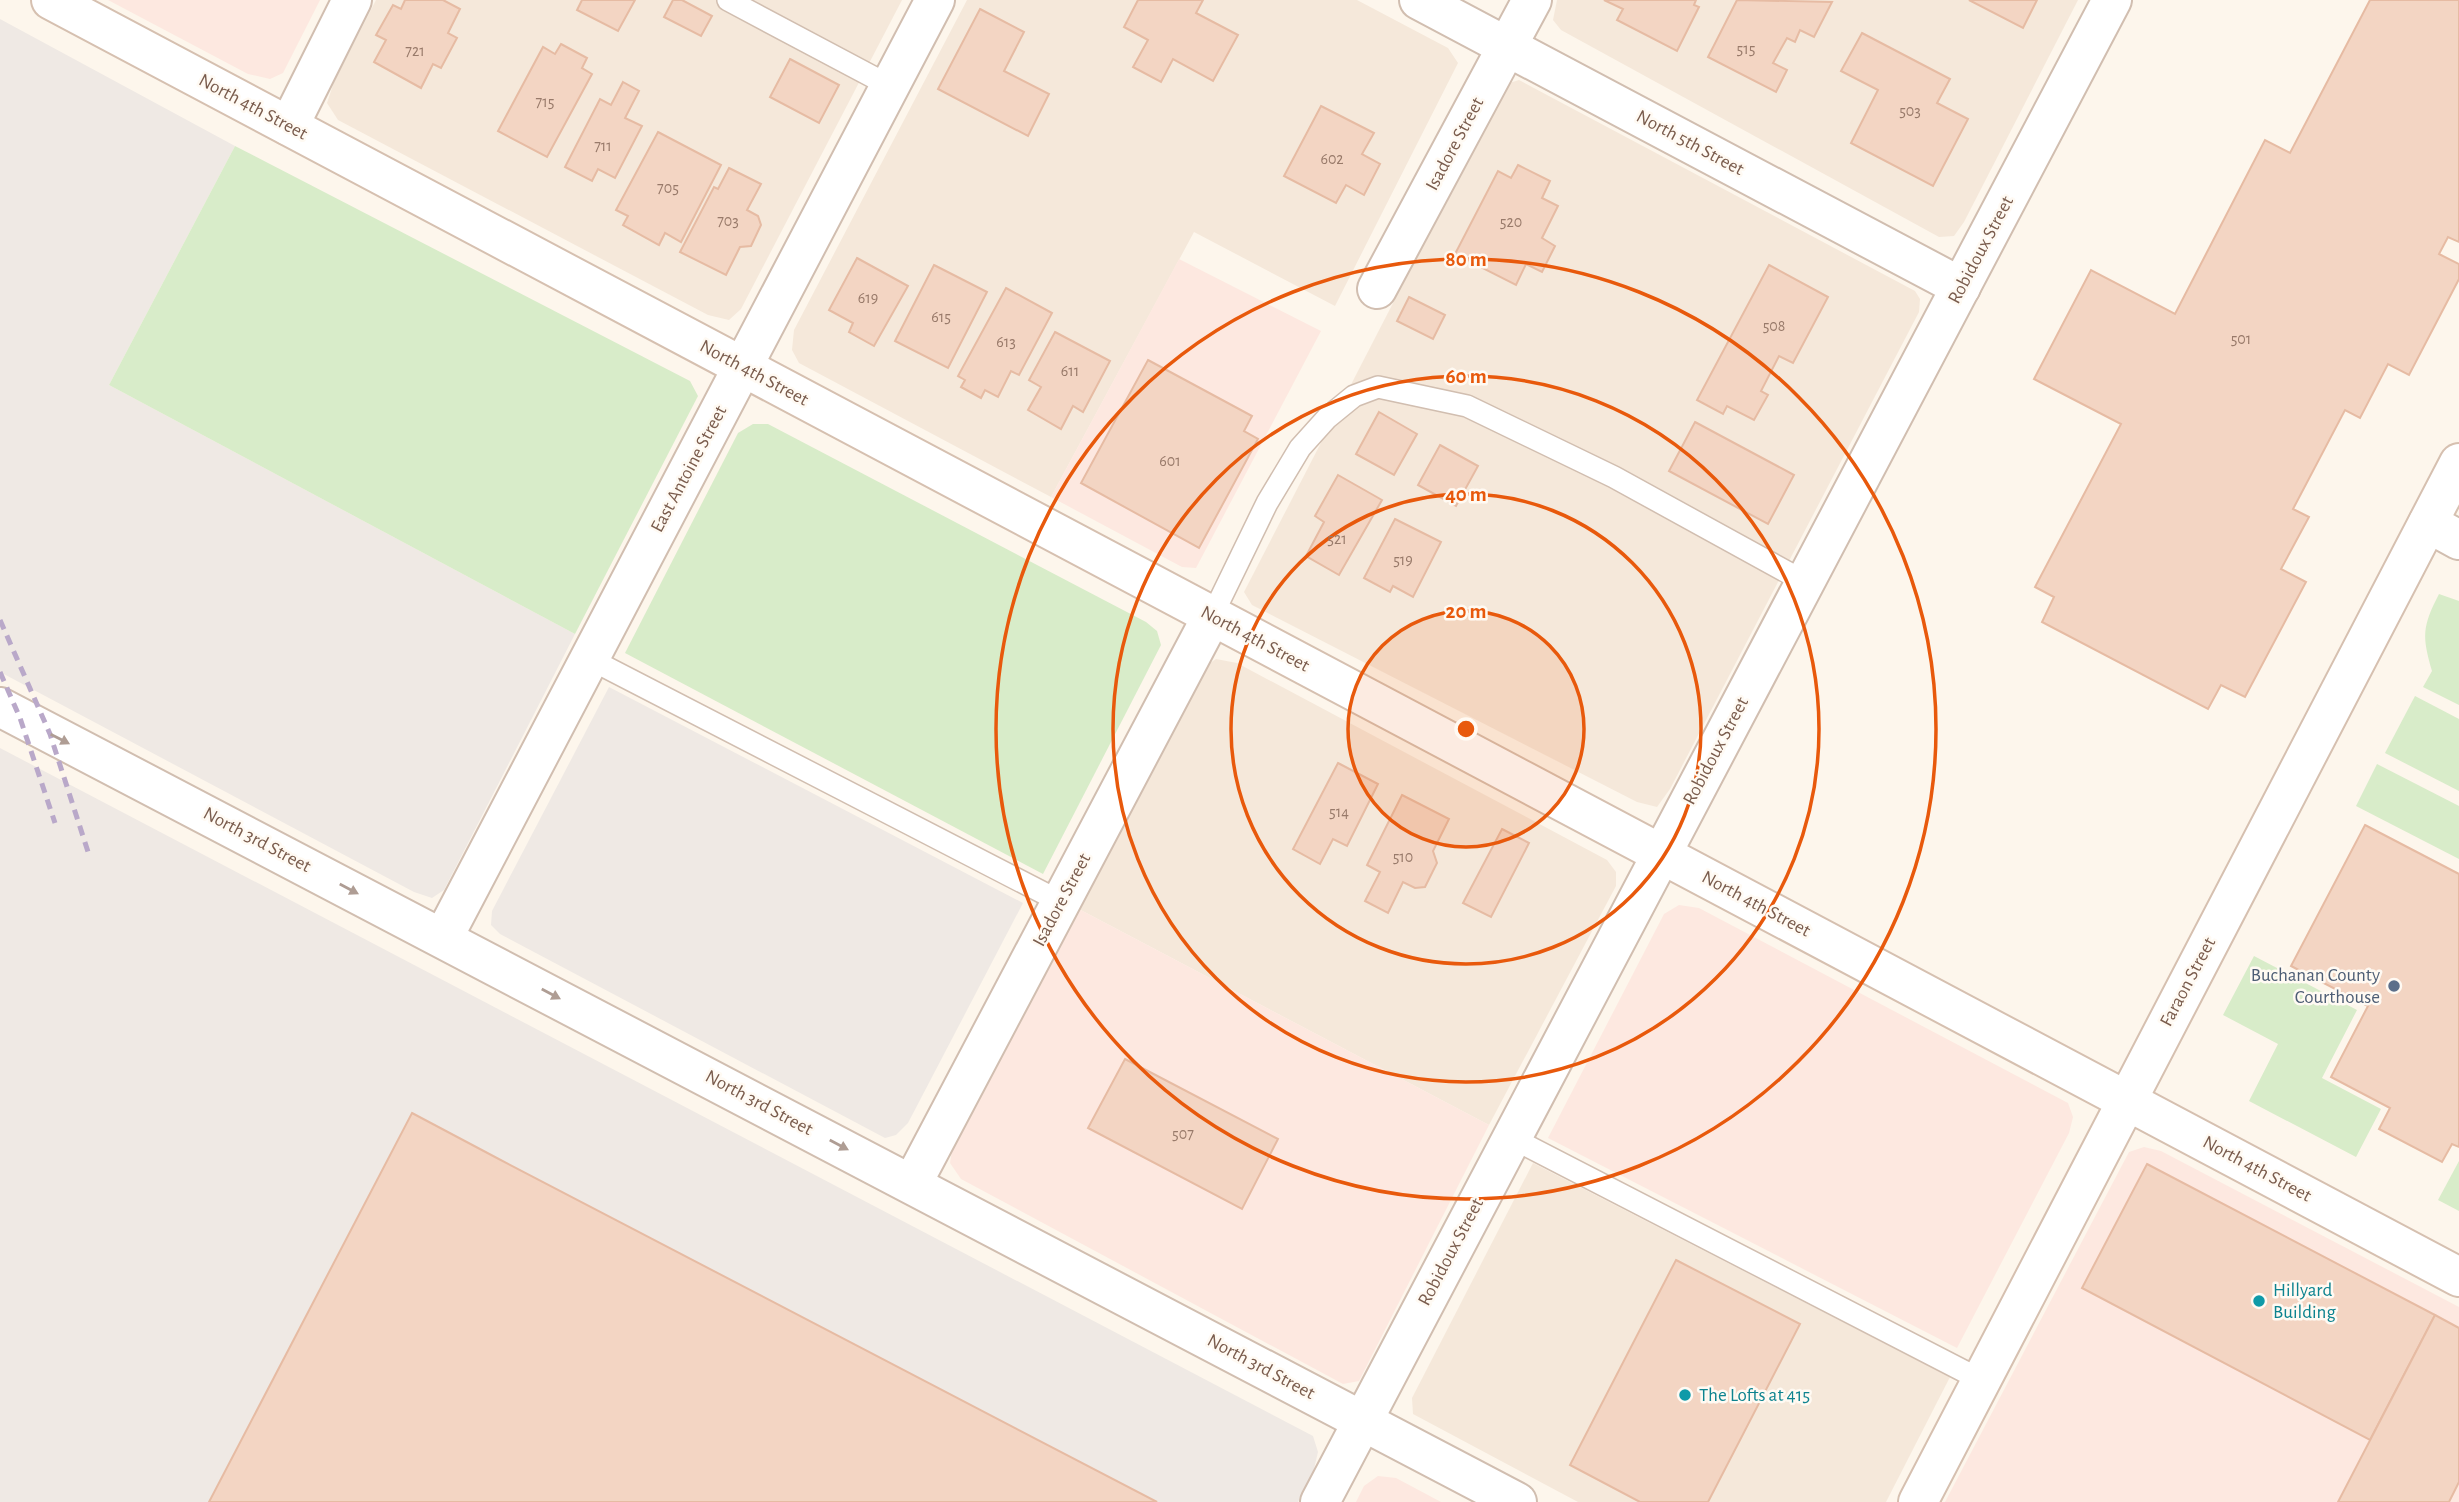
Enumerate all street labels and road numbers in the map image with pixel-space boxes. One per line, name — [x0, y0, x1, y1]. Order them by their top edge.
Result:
street label: North 4th Street — [196, 70, 310, 144]
street label: Isadore Street — [1423, 94, 1487, 194]
street label: North 5th Street — [1633, 107, 1747, 179]
street label: Robidoux Street — [1945, 193, 2017, 307]
street label: North 4th Street — [697, 336, 811, 410]
street label: East Antoine Street — [648, 402, 730, 536]
street label: North 4th Street — [1198, 602, 1312, 676]
street label: Robidoux Street — [1680, 694, 1752, 808]
street label: North 3rd Street — [200, 804, 314, 876]
street label: Isadore Street — [1030, 850, 1094, 950]
street label: North 4th Street — [1699, 867, 1813, 941]
street label: Faraon Street — [2157, 934, 2219, 1030]
street label: North 3rd Street — [702, 1067, 816, 1139]
street label: North 4th Street — [2200, 1132, 2314, 1206]
street label: Robidoux Street — [1415, 1195, 1487, 1309]
street label: North 3rd Street — [1204, 1331, 1318, 1403]

